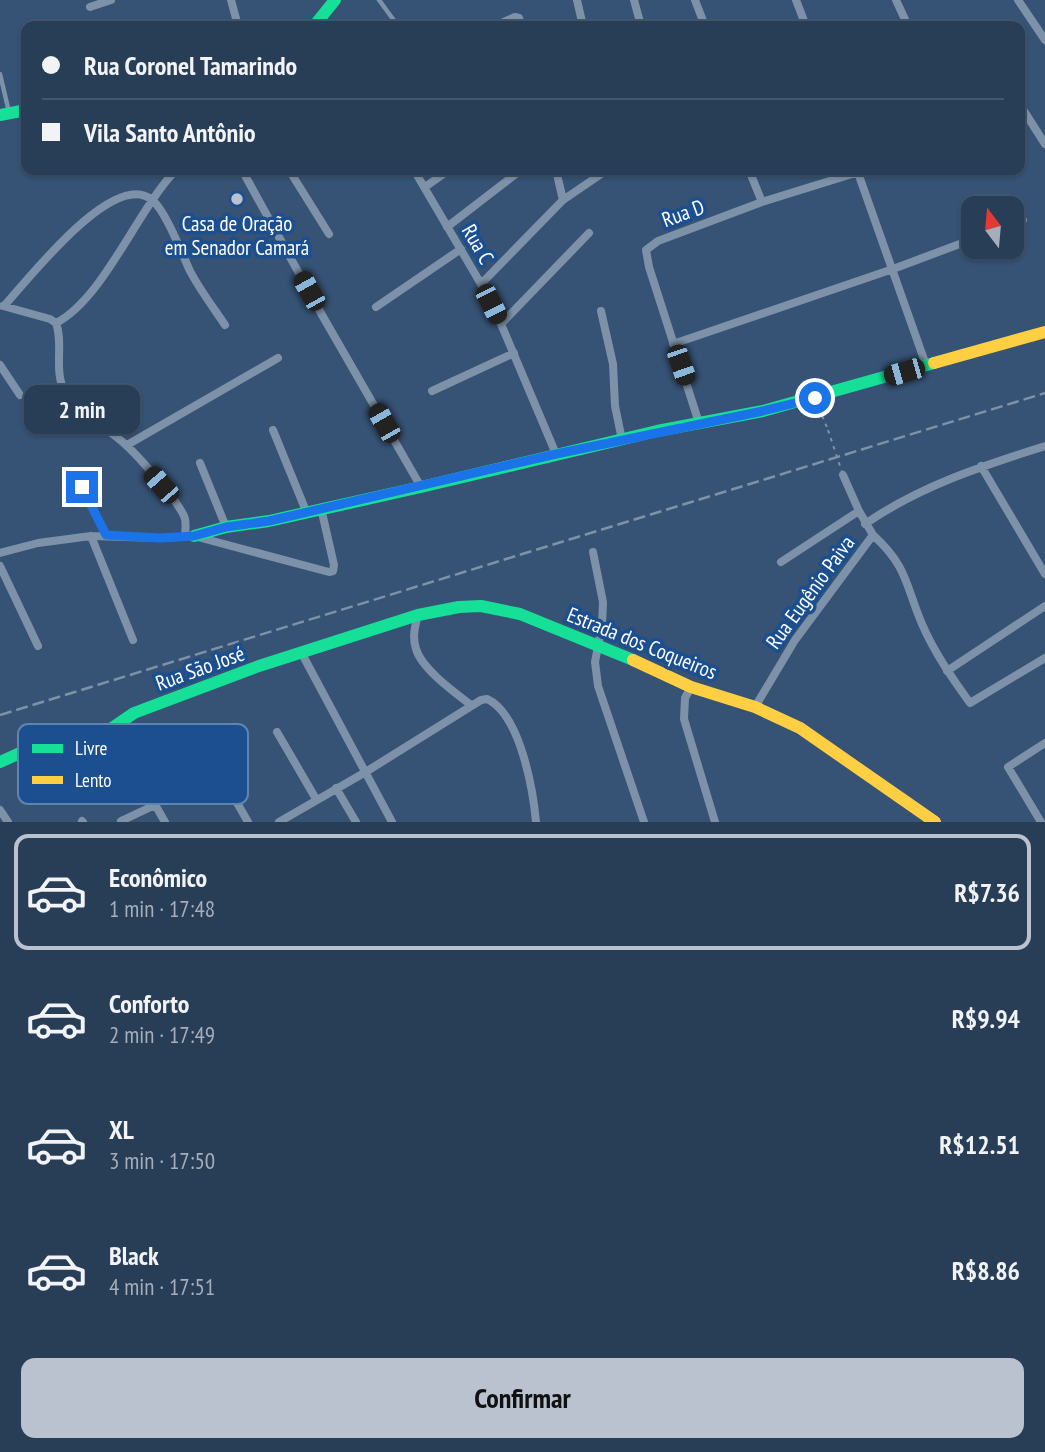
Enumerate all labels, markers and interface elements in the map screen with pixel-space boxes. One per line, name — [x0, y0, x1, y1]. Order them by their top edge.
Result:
text: Rua Coronel Tamarindo — [84, 49, 297, 82]
text: Vila Santo Antônio — [84, 116, 256, 149]
marker: Casa de Oração em Senador Camará — [229, 191, 245, 207]
street label: Rua D — [658, 193, 708, 233]
north arrow — [961, 196, 1024, 259]
map controls — [961, 196, 1024, 259]
place label: Casa de Oração em Senador Camará — [165, 210, 309, 261]
street label: Rua C — [456, 219, 500, 269]
car — [290, 268, 329, 314]
car — [473, 281, 510, 327]
car — [665, 342, 698, 388]
car — [881, 356, 928, 388]
route start — [799, 382, 831, 414]
callout: 2 min — [24, 386, 140, 434]
text: 2 min — [59, 395, 105, 424]
car — [365, 400, 404, 446]
car — [140, 462, 183, 508]
route end — [66, 471, 98, 503]
street label: Rua Eugênio Paiva — [760, 530, 860, 654]
street label: Estrada dos Coqueiros — [563, 601, 721, 685]
street label: Rua São José — [152, 639, 248, 697]
legend — [18, 724, 248, 804]
text: Livre — [75, 736, 108, 760]
text: Lento — [75, 768, 112, 792]
icon: car — [25, 861, 88, 924]
text: Econômico — [109, 861, 207, 894]
text: R$7.36 — [954, 876, 1020, 909]
text: 1 min · 17:48 — [109, 894, 215, 923]
icon: car — [25, 987, 88, 1050]
text: Conforto — [109, 987, 189, 1020]
text: R$9.94 — [952, 1002, 1020, 1035]
text: 2 min · 17:49 — [109, 1020, 215, 1049]
icon: car — [25, 1113, 88, 1176]
text: XL — [109, 1113, 134, 1146]
text: R$12.51 — [939, 1128, 1020, 1161]
text: 3 min · 17:50 — [109, 1146, 215, 1175]
icon: car — [25, 1239, 88, 1302]
text: Black — [109, 1239, 159, 1272]
text: R$8.86 — [952, 1254, 1020, 1287]
text: 4 min · 17:51 — [109, 1272, 215, 1301]
button: Confirmar — [21, 1358, 1024, 1438]

